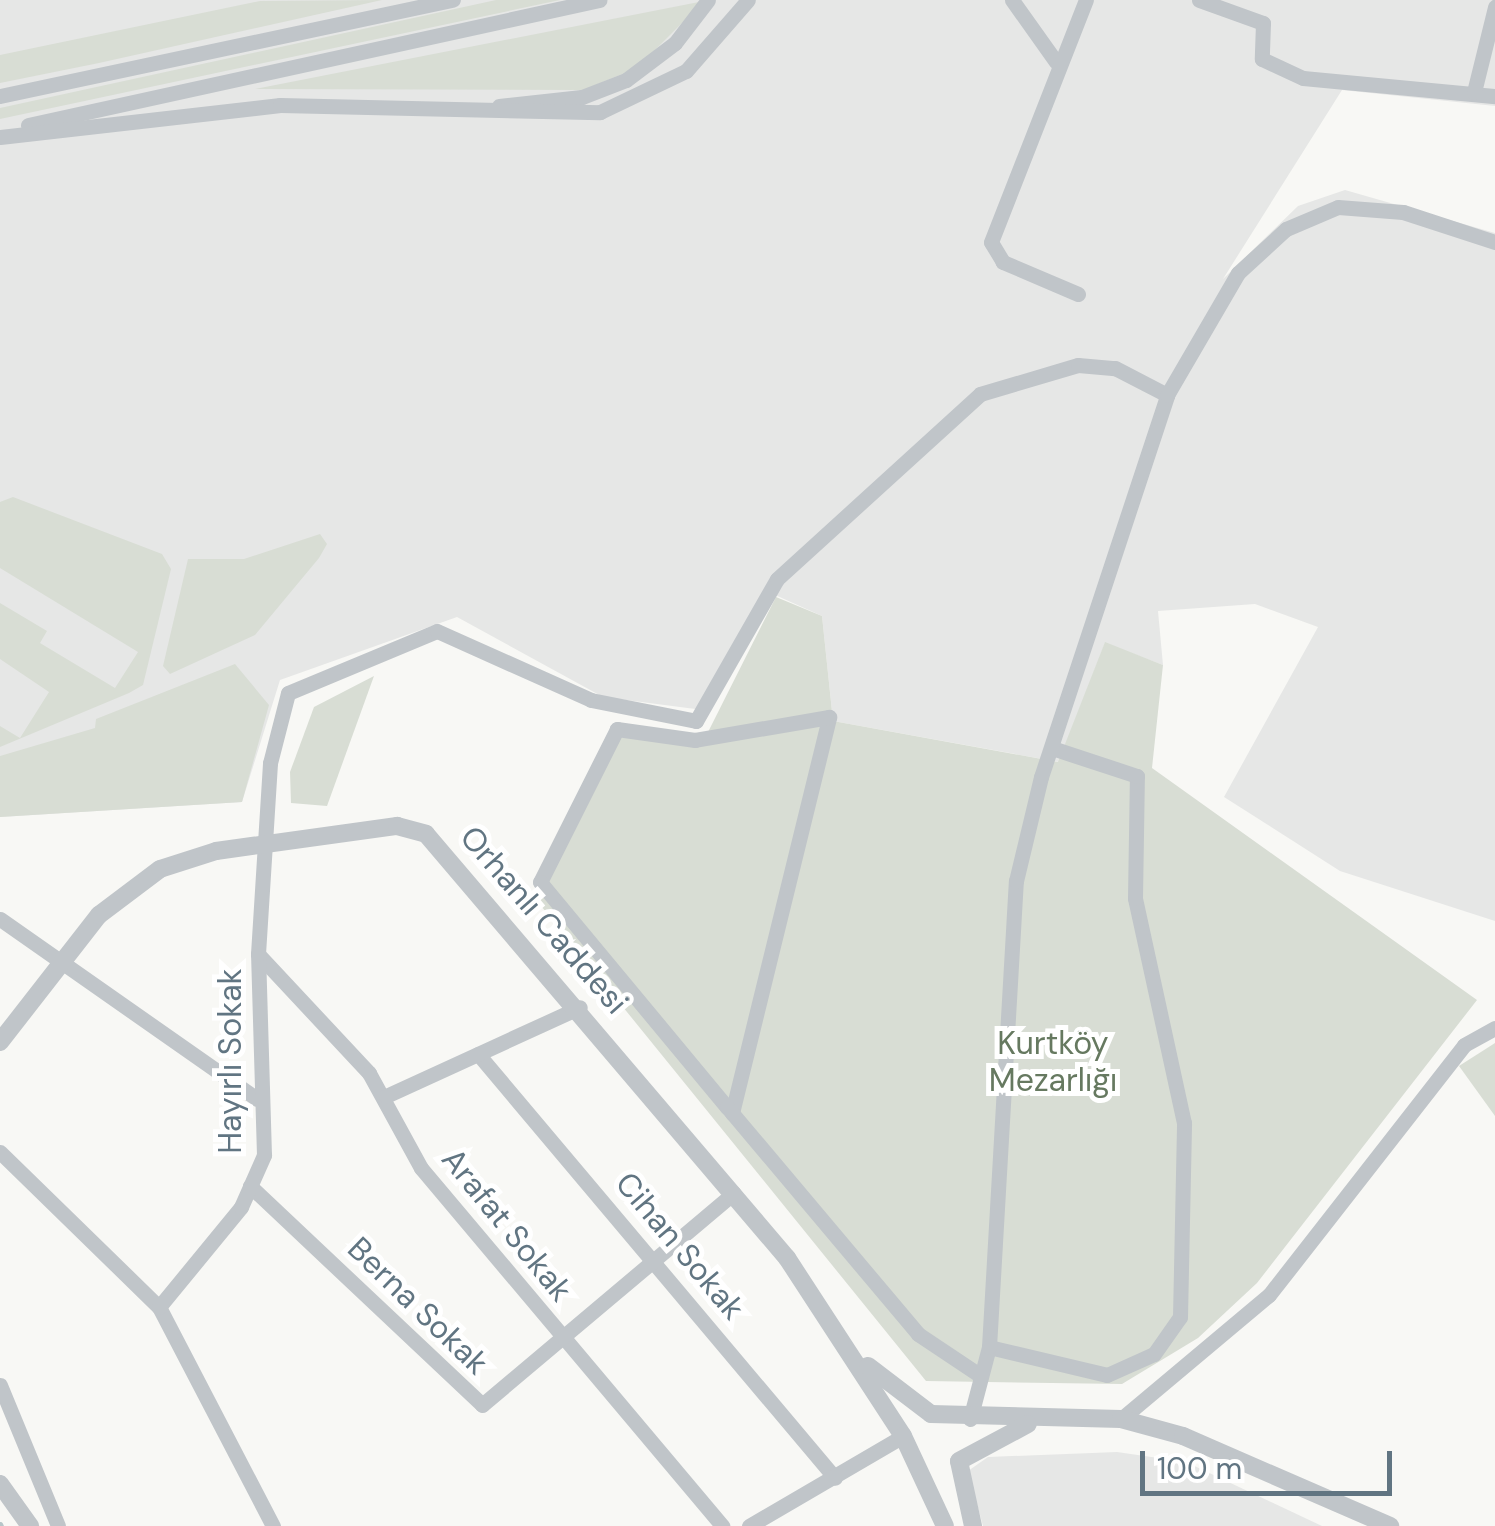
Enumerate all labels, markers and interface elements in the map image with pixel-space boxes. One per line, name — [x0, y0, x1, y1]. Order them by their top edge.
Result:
street label: Orhanlı Caddesi — [452, 818, 636, 1022]
street label: Hayırlı Sokak — [211, 968, 249, 1154]
park label: Kurtköy Mezarlığı — [989, 1025, 1117, 1100]
street label: Arafat Sokak — [434, 1141, 580, 1309]
street label: Cihan Sokak — [607, 1165, 753, 1327]
street label: Berna Sokak — [340, 1229, 496, 1383]
scale bar — [1145, 1431, 1398, 1493]
text: 100 m — [1157, 1449, 1242, 1488]

